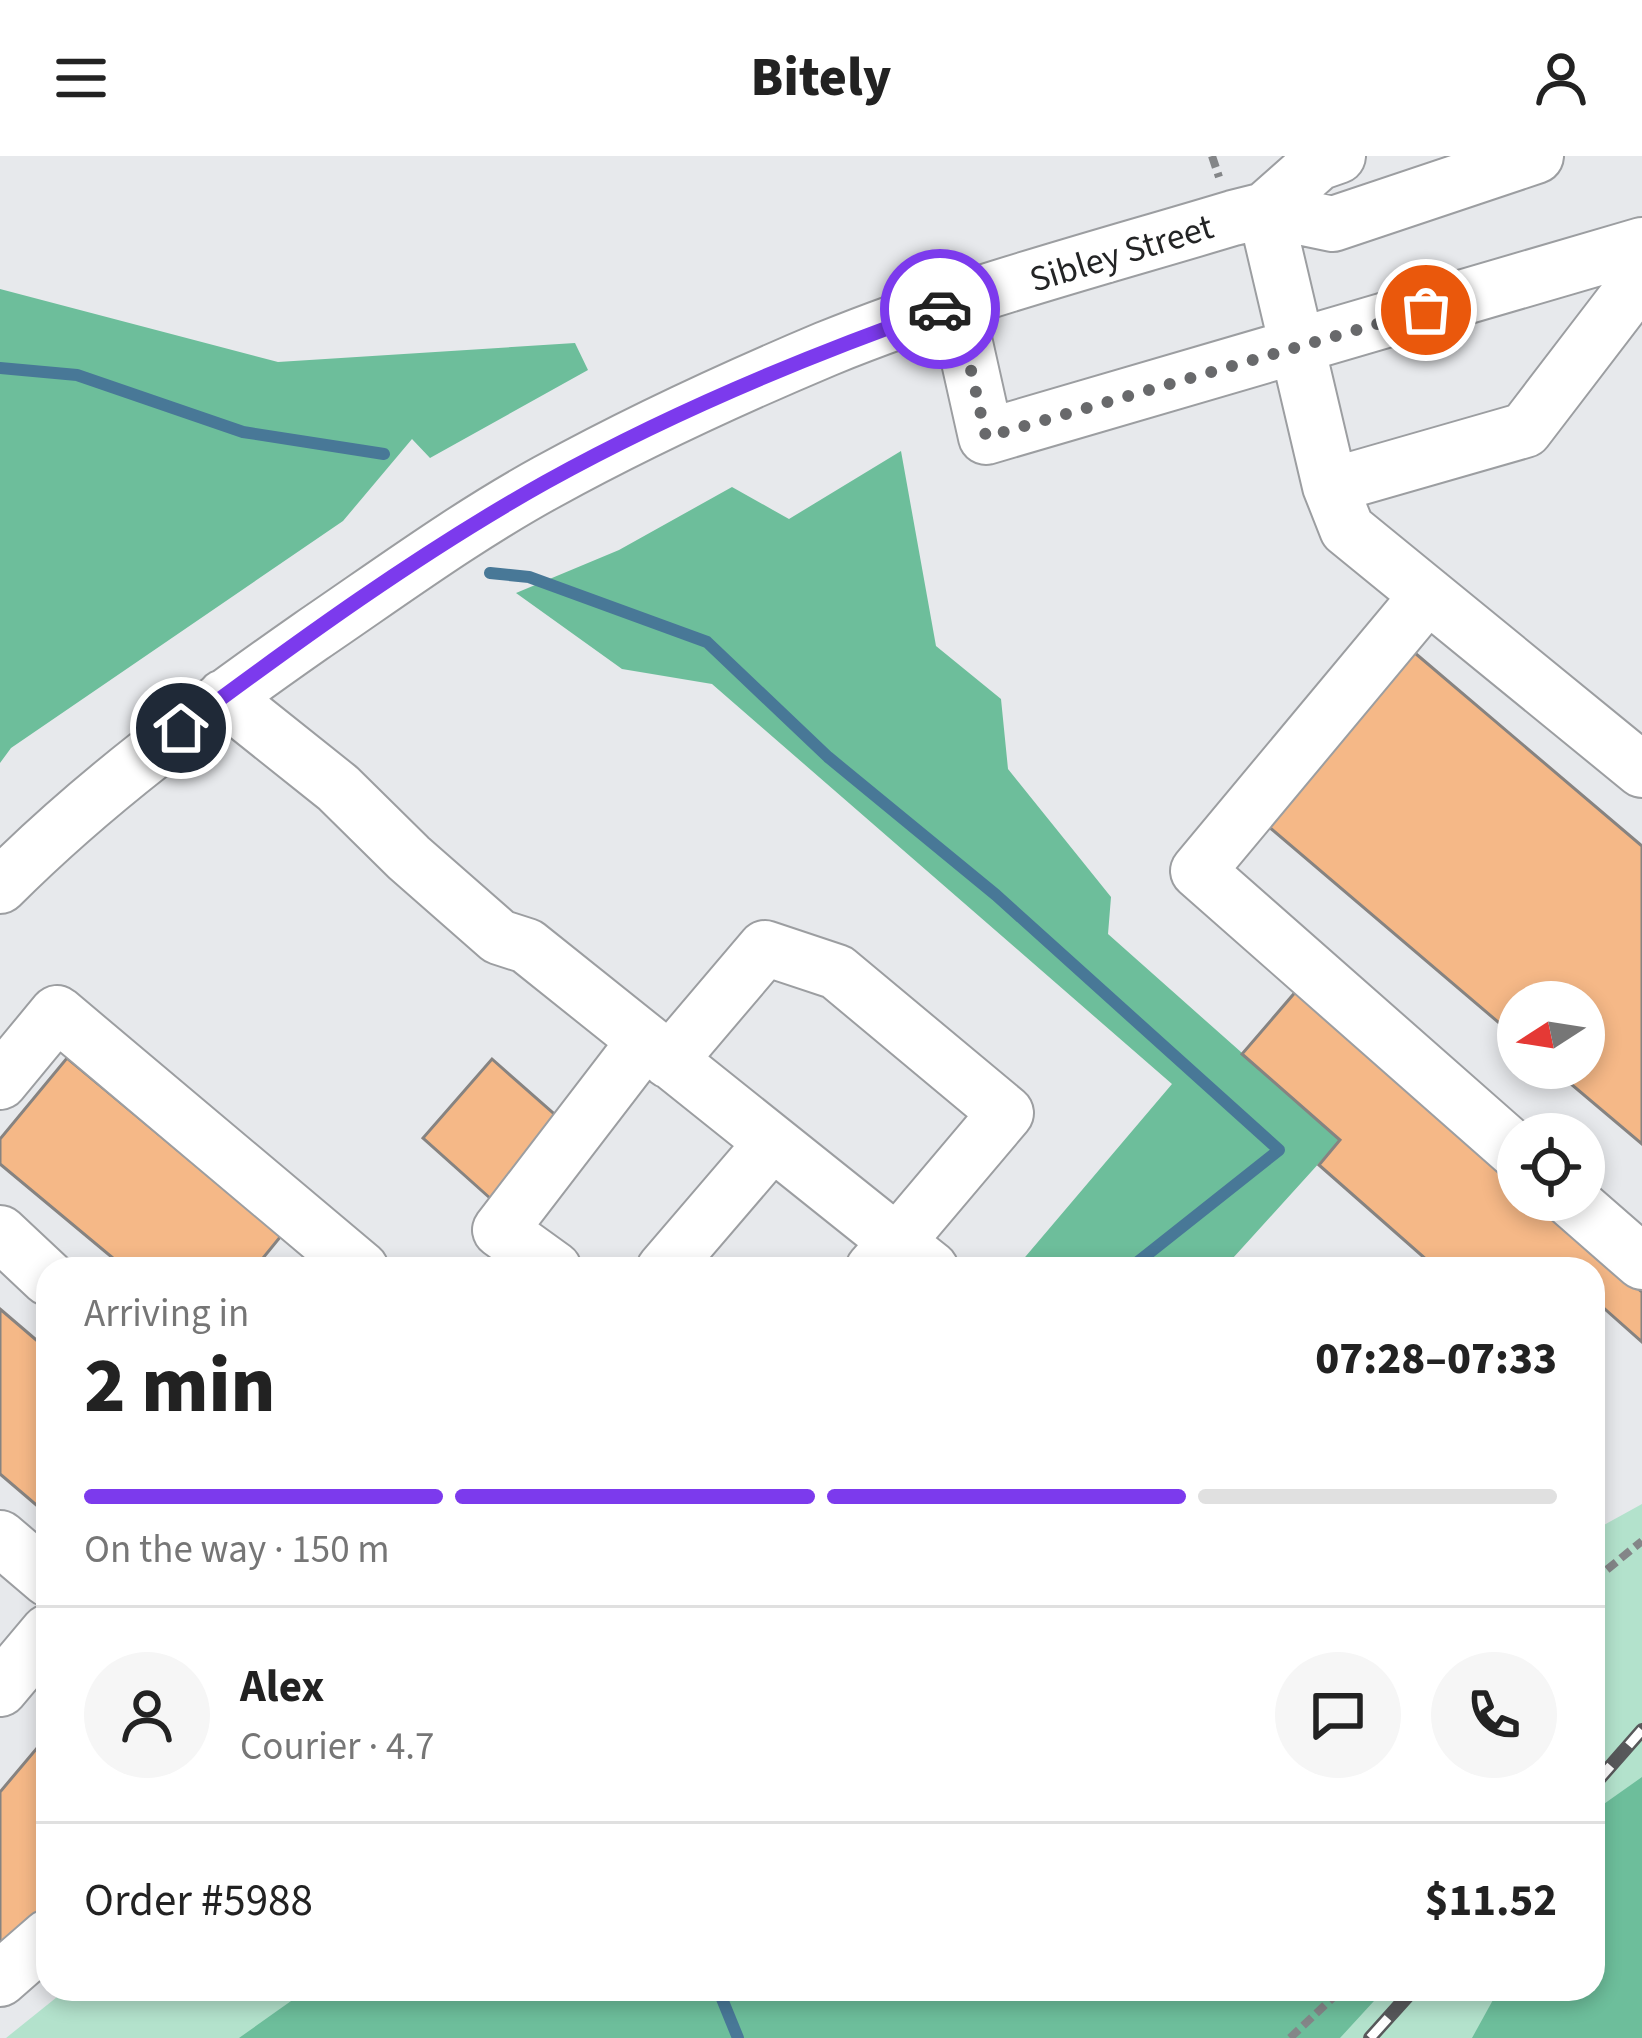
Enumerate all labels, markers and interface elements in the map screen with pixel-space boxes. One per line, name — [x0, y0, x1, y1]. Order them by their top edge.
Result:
text: Bitely — [751, 40, 891, 117]
icon: menu — [48, 45, 114, 111]
icon: person — [1528, 45, 1594, 111]
street label: Sibley Street — [1023, 201, 1219, 306]
courier — [880, 249, 1000, 369]
pin — [1375, 259, 1477, 361]
icon: car — [907, 276, 973, 342]
icon: bag — [1393, 277, 1459, 343]
pin — [130, 677, 232, 779]
icon: home — [148, 695, 214, 761]
north arrow — [1497, 981, 1605, 1089]
map controls — [1497, 981, 1605, 1221]
button: locate — [1497, 1113, 1605, 1221]
text: Arriving in — [84, 1286, 249, 1342]
text: 07:28–07:33 — [1315, 1327, 1557, 1391]
text: 2 min — [84, 1331, 276, 1442]
text: On the way · 150 m — [84, 1522, 390, 1578]
button: person — [84, 1652, 210, 1778]
button: chat — [1275, 1652, 1401, 1778]
button: phone — [1431, 1652, 1557, 1778]
text: Alex — [240, 1655, 324, 1719]
text: Courier · 4.7 — [240, 1719, 434, 1775]
text: Order #5988 — [84, 1869, 313, 1933]
text: $11.52 — [1425, 1869, 1557, 1933]

